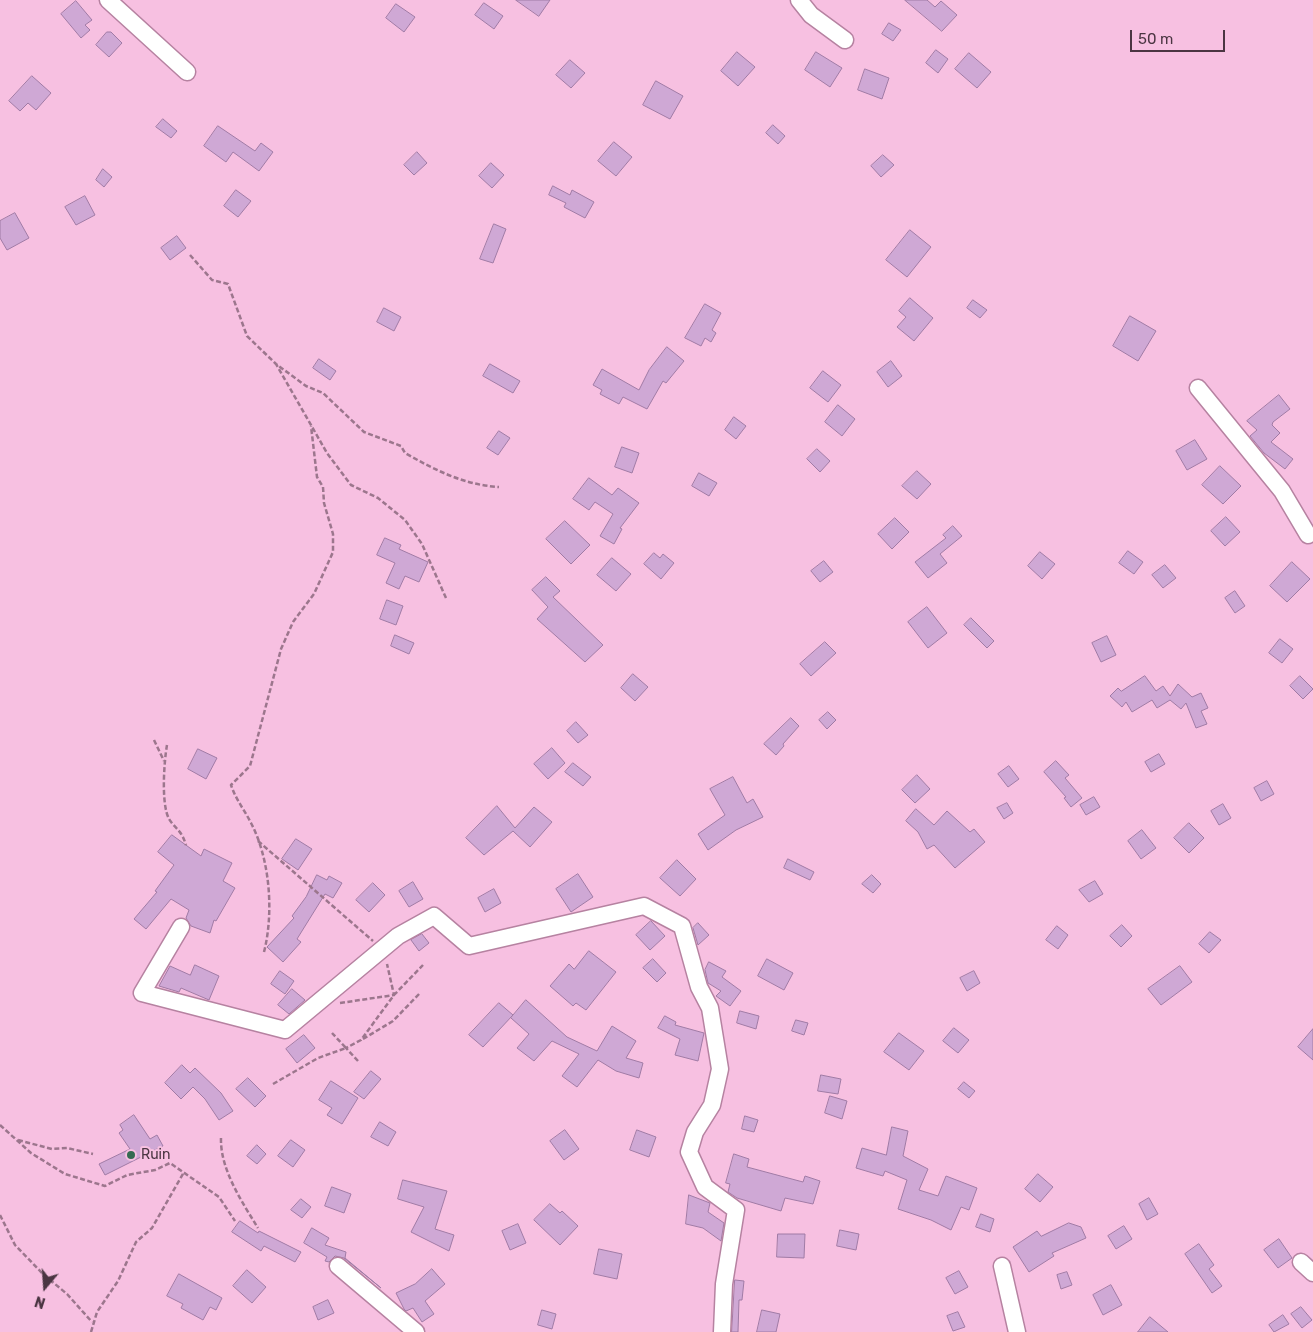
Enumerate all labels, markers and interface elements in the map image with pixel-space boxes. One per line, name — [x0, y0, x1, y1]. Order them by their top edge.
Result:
scale bar — [1133, 20, 1228, 52]
text: 50 m — [1138, 30, 1173, 48]
place label: Ruin — [141, 1147, 170, 1163]
marker: Ruin — [125, 1149, 137, 1161]
north arrow — [20, 1262, 70, 1312]
text: N — [33, 1292, 48, 1311]

